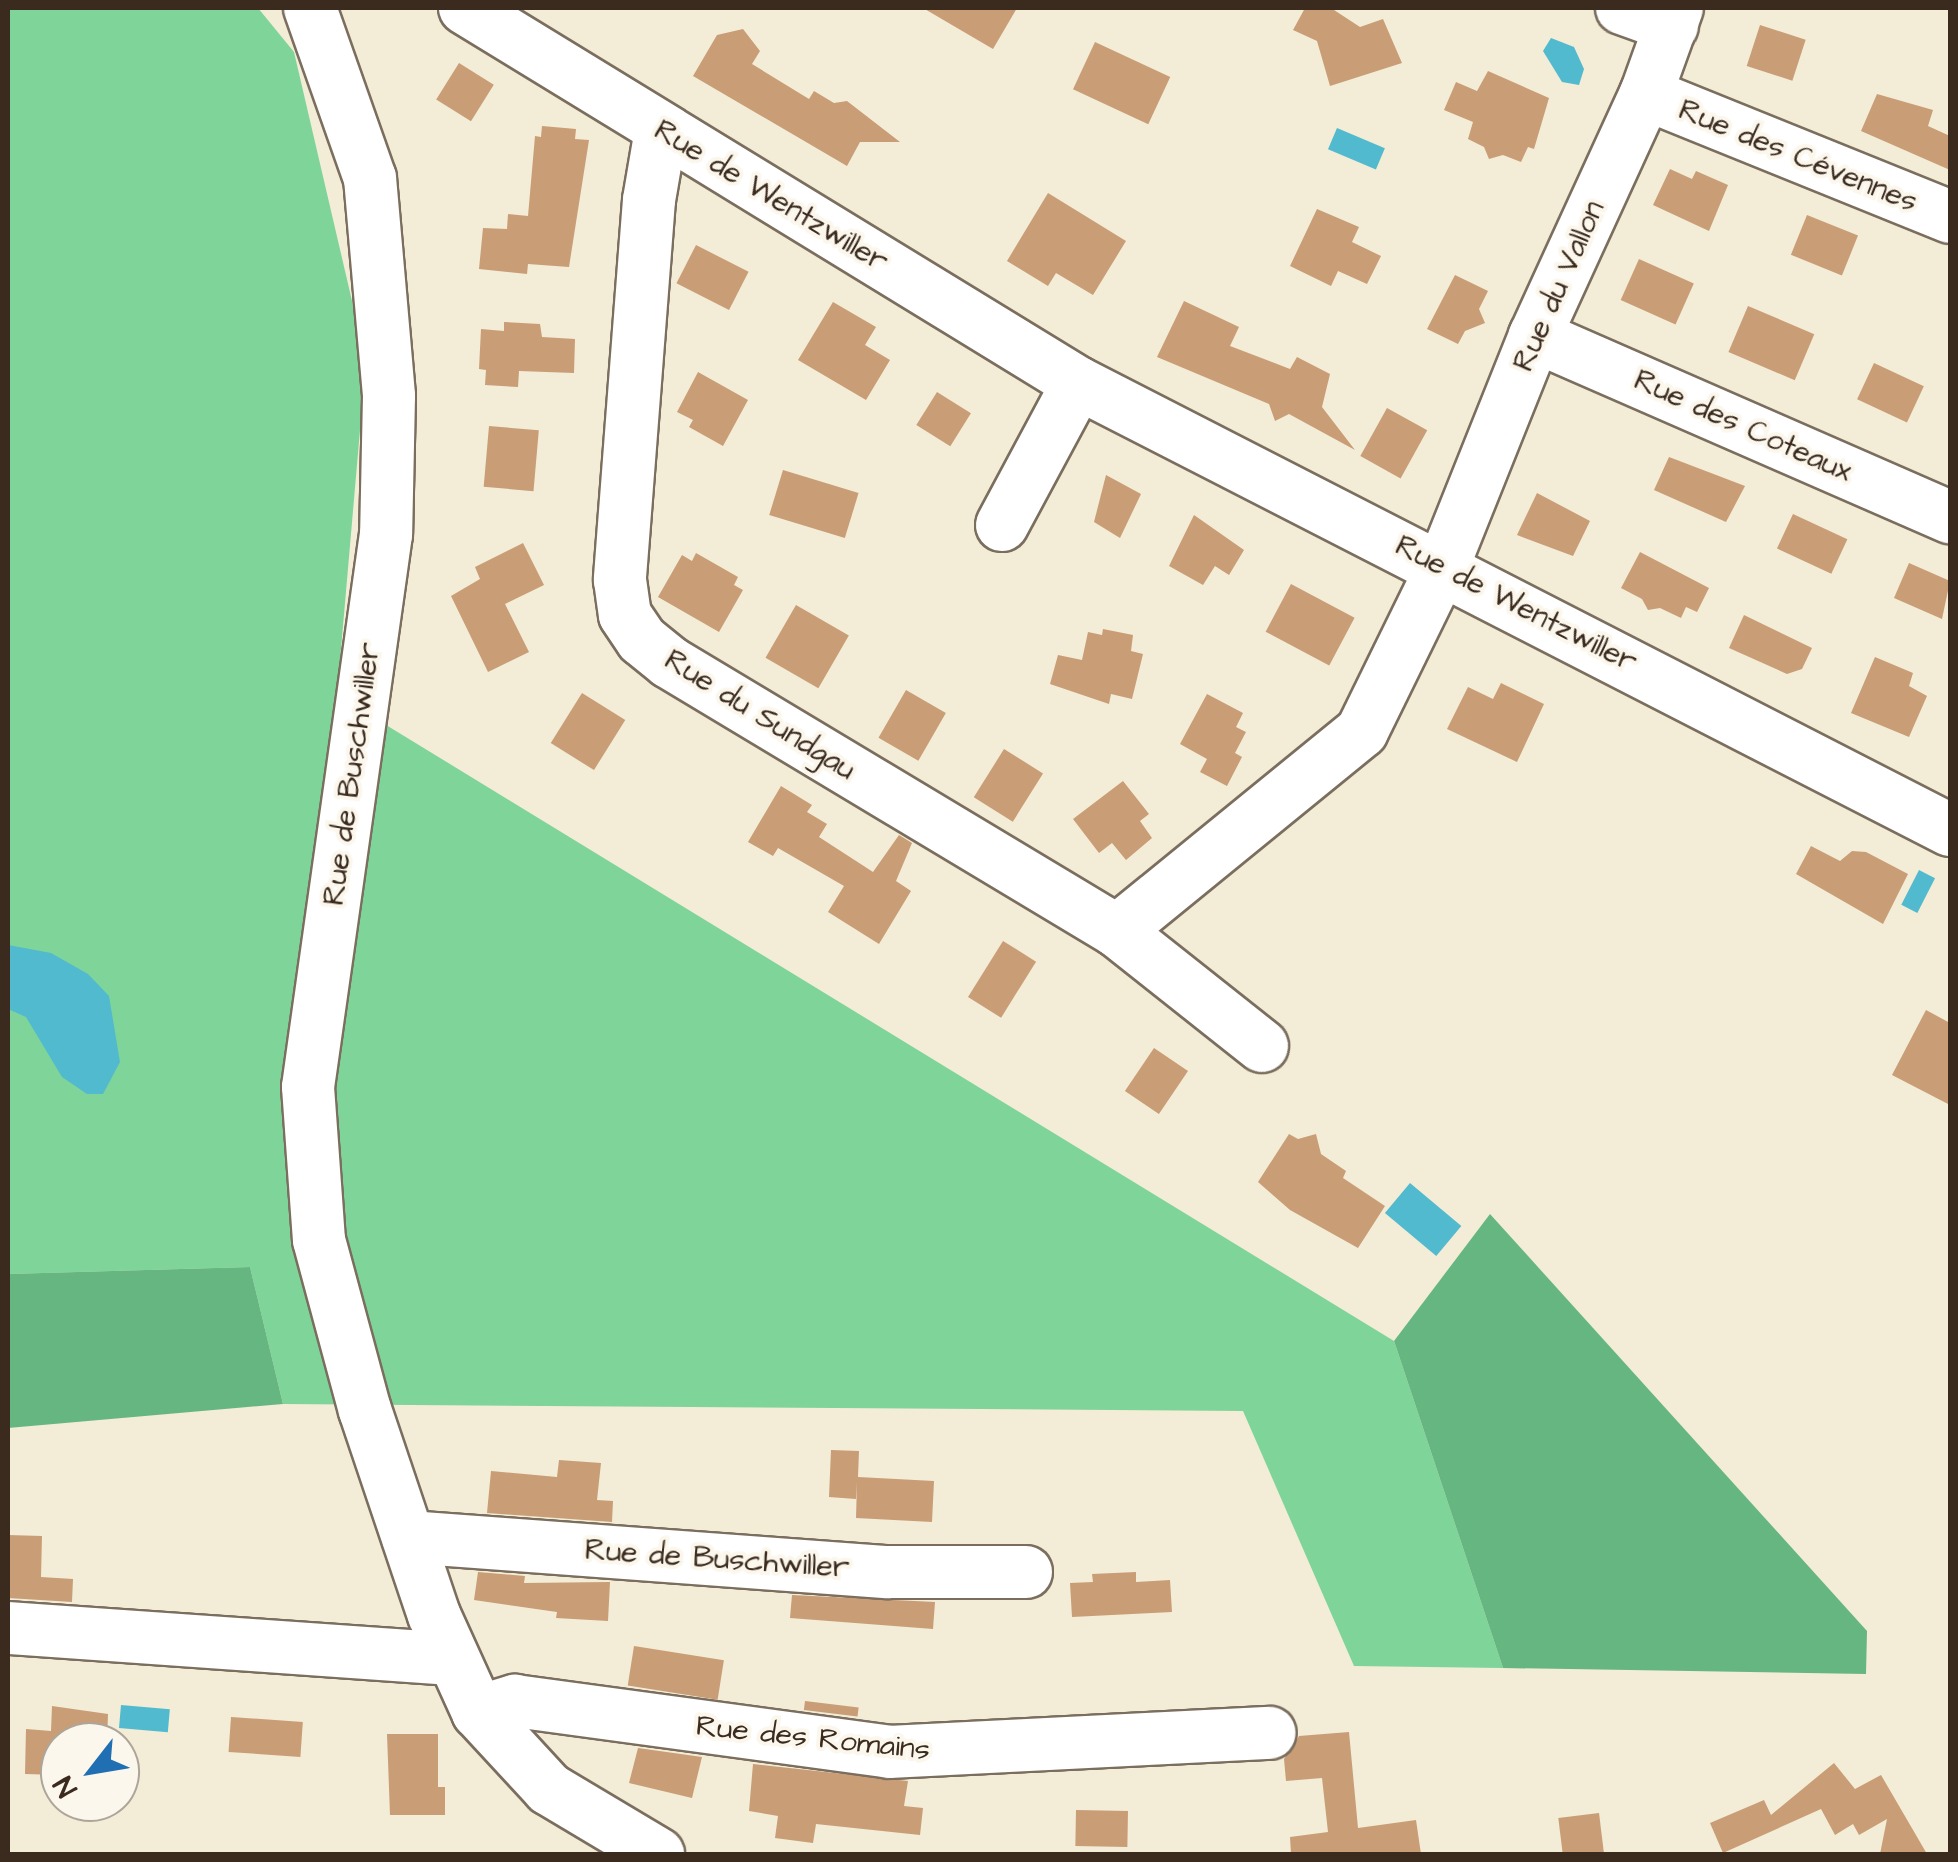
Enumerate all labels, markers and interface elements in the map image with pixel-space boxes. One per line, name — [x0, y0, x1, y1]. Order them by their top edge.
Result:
street label: Rue des Cévennes — [1673, 92, 1923, 220]
street label: Rue de Wentzwiller — [648, 112, 894, 280]
street label: Rue du Vallon — [1505, 195, 1613, 377]
street label: Rue des Coteaux — [1629, 362, 1857, 490]
street label: Rue de Wentzwiller — [1389, 528, 1643, 680]
street label: Rue de Buschwiller — [316, 640, 388, 908]
street label: Rue du Sundgau — [658, 642, 862, 788]
street label: Rue de Buschwiller — [584, 1532, 850, 1586]
street label: Rue des Romains — [694, 1708, 932, 1768]
north arrow — [40, 1722, 140, 1822]
text: N — [44, 1769, 87, 1804]

